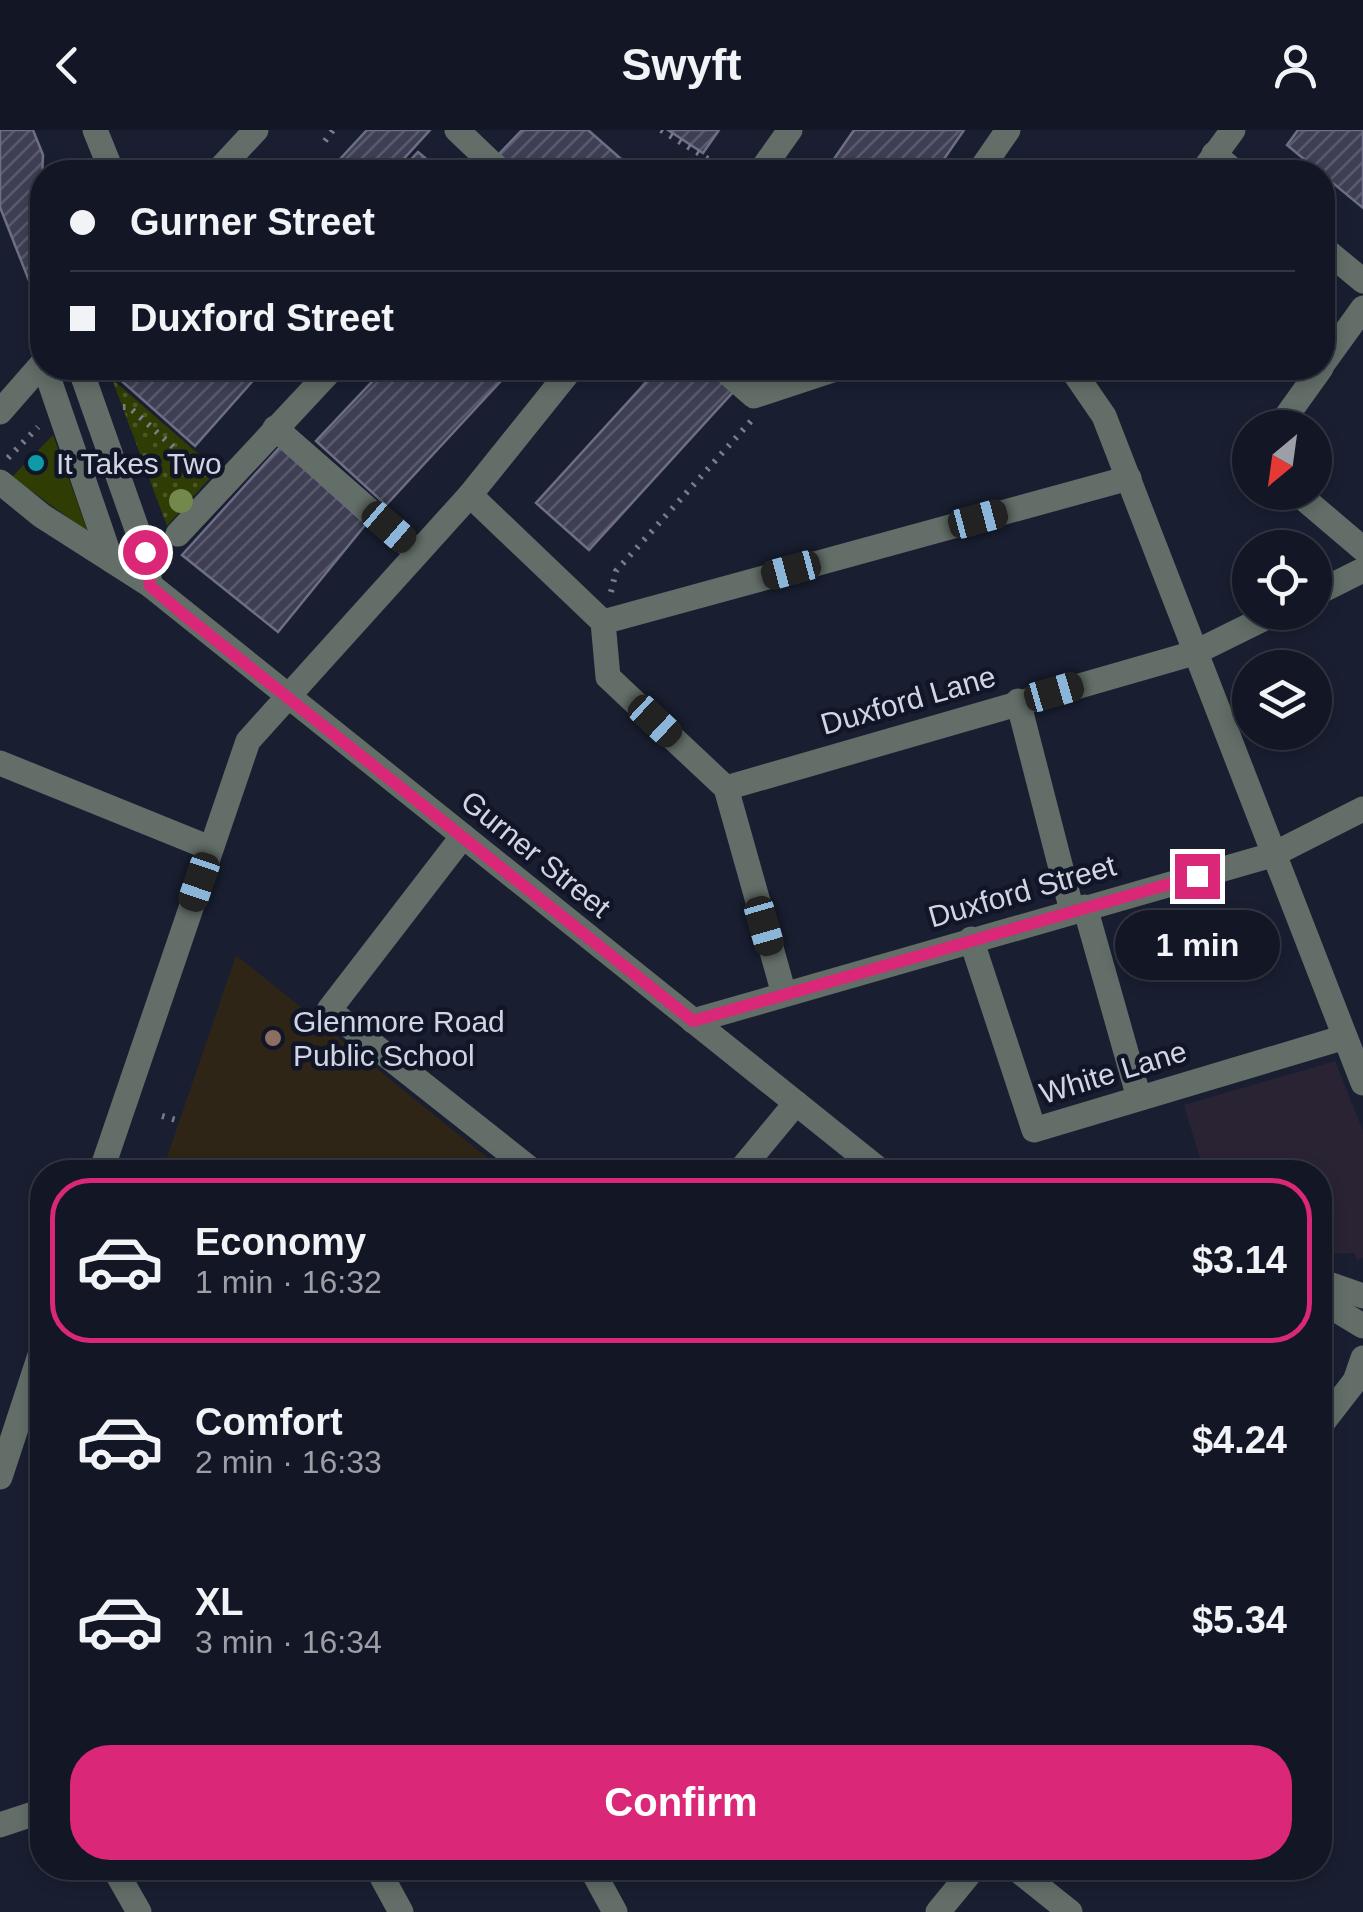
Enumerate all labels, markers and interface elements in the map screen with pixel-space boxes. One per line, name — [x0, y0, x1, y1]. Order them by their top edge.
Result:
icon: back — [40, 38, 95, 93]
icon: person — [1268, 38, 1323, 93]
text: Swyft — [621, 39, 742, 90]
text: Gurner Street — [130, 201, 375, 243]
text: Duxford Street — [130, 297, 394, 339]
north arrow — [1232, 410, 1332, 510]
map controls — [1232, 410, 1332, 750]
place label: It Takes Two — [56, 447, 222, 480]
marker: It Takes Two — [25, 452, 47, 474]
car — [357, 496, 421, 558]
car — [945, 497, 1011, 541]
route start — [123, 530, 168, 575]
button: locate — [1232, 530, 1332, 630]
car — [758, 548, 824, 592]
button: layers — [1232, 650, 1332, 750]
street label: Duxford Lane — [817, 659, 999, 741]
car — [1021, 669, 1087, 715]
car — [623, 690, 687, 752]
street label: Gurner Street — [455, 784, 618, 924]
street label: Duxford Street — [924, 848, 1120, 934]
car — [175, 849, 223, 915]
route end — [1175, 854, 1220, 899]
car — [741, 893, 787, 959]
callout: 1 min — [1114, 911, 1280, 981]
text: 1 min — [1156, 927, 1239, 963]
place label: Glenmore Road Public School — [293, 1005, 505, 1072]
marker: Glenmore Road Public School — [262, 1027, 284, 1049]
street label: White Lane — [1036, 1034, 1190, 1110]
icon: car — [75, 1216, 165, 1306]
text: Economy — [195, 1221, 366, 1263]
text: $3.14 — [1192, 1239, 1287, 1281]
text: 1 min · 16:32 — [195, 1264, 382, 1300]
icon: car — [75, 1396, 165, 1486]
text: Comfort — [195, 1401, 343, 1443]
text: $4.24 — [1192, 1419, 1287, 1461]
text: 2 min · 16:33 — [195, 1444, 382, 1480]
icon: car — [75, 1576, 165, 1666]
text: XL — [195, 1581, 244, 1623]
text: $5.34 — [1192, 1599, 1287, 1641]
text: 3 min · 16:34 — [195, 1624, 382, 1660]
button: Confirm — [70, 1745, 1292, 1860]

